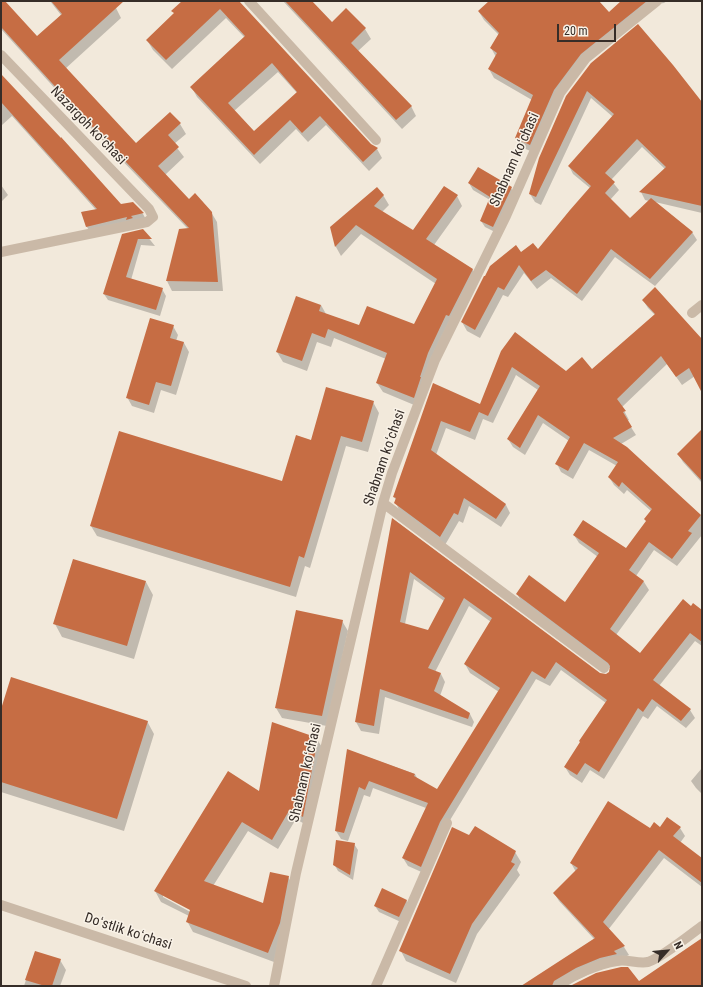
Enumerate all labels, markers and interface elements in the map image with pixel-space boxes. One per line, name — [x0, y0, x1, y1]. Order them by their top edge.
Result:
scale bar — [559, 16, 618, 42]
text: 20 m — [564, 24, 588, 38]
street label: Nazargoh koʻchasi — [46, 83, 130, 169]
street label: Shabnam koʻchasi — [487, 111, 543, 209]
street label: Shabnam koʻchasi — [361, 408, 409, 508]
street label: Shabnam koʻchasi — [286, 722, 326, 824]
street label: Doʻstlik koʻchasi — [82, 910, 174, 954]
north arrow — [647, 931, 687, 971]
text: N — [671, 939, 685, 951]

